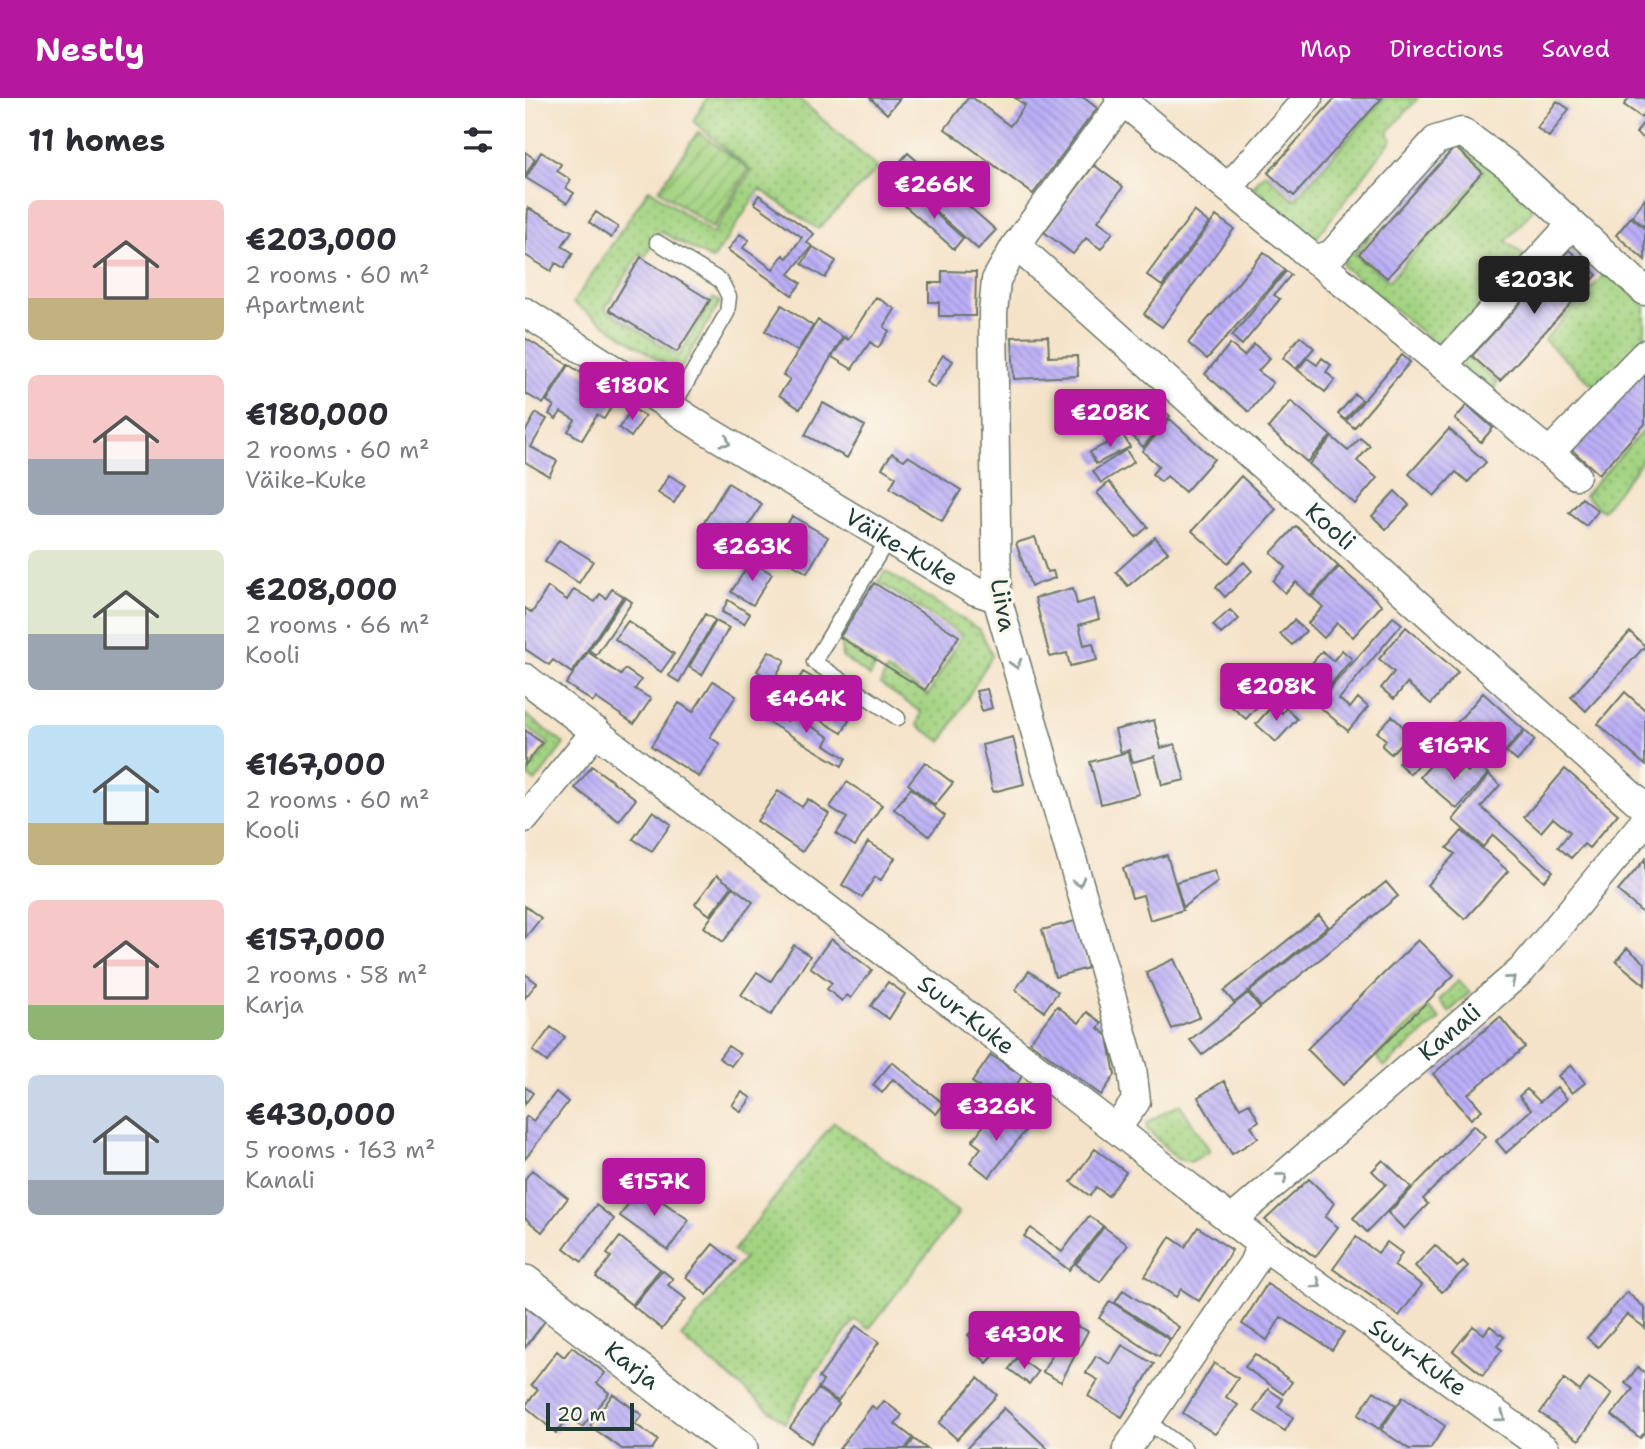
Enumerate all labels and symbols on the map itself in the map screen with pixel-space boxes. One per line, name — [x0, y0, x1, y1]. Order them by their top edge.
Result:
pin: €266K — [885, 162, 983, 221]
pin: €203K — [1485, 256, 1583, 316]
pin: €180K — [583, 362, 681, 422]
pin: €208K — [1061, 390, 1159, 449]
one-way arrow — [719, 434, 732, 447]
street label: Kooli — [1298, 495, 1362, 557]
street label: Väike-Kuke — [839, 501, 964, 594]
pin: €263K — [703, 524, 801, 583]
street label: Liiva — [983, 576, 1023, 634]
one-way arrow — [1007, 657, 1022, 669]
pin: €208K — [1227, 664, 1325, 723]
pin: €464K — [757, 676, 855, 735]
pin: €167K — [1405, 722, 1503, 782]
one-way arrow — [1071, 876, 1086, 888]
street label: Suur-Kuke — [911, 967, 1021, 1062]
one-way arrow — [1502, 976, 1515, 988]
street label: Kanali — [1412, 996, 1488, 1068]
pin: €326K — [947, 1084, 1045, 1143]
pin: €157K — [605, 1158, 703, 1218]
one-way arrow — [1275, 1173, 1288, 1185]
one-way arrow — [1309, 1276, 1321, 1288]
street label: Suur-Kuke — [1362, 1311, 1474, 1404]
pin: €430K — [975, 1312, 1073, 1371]
street label: Karja — [598, 1334, 666, 1397]
scale bar — [546, 1400, 633, 1432]
one-way arrow — [1493, 1409, 1506, 1422]

